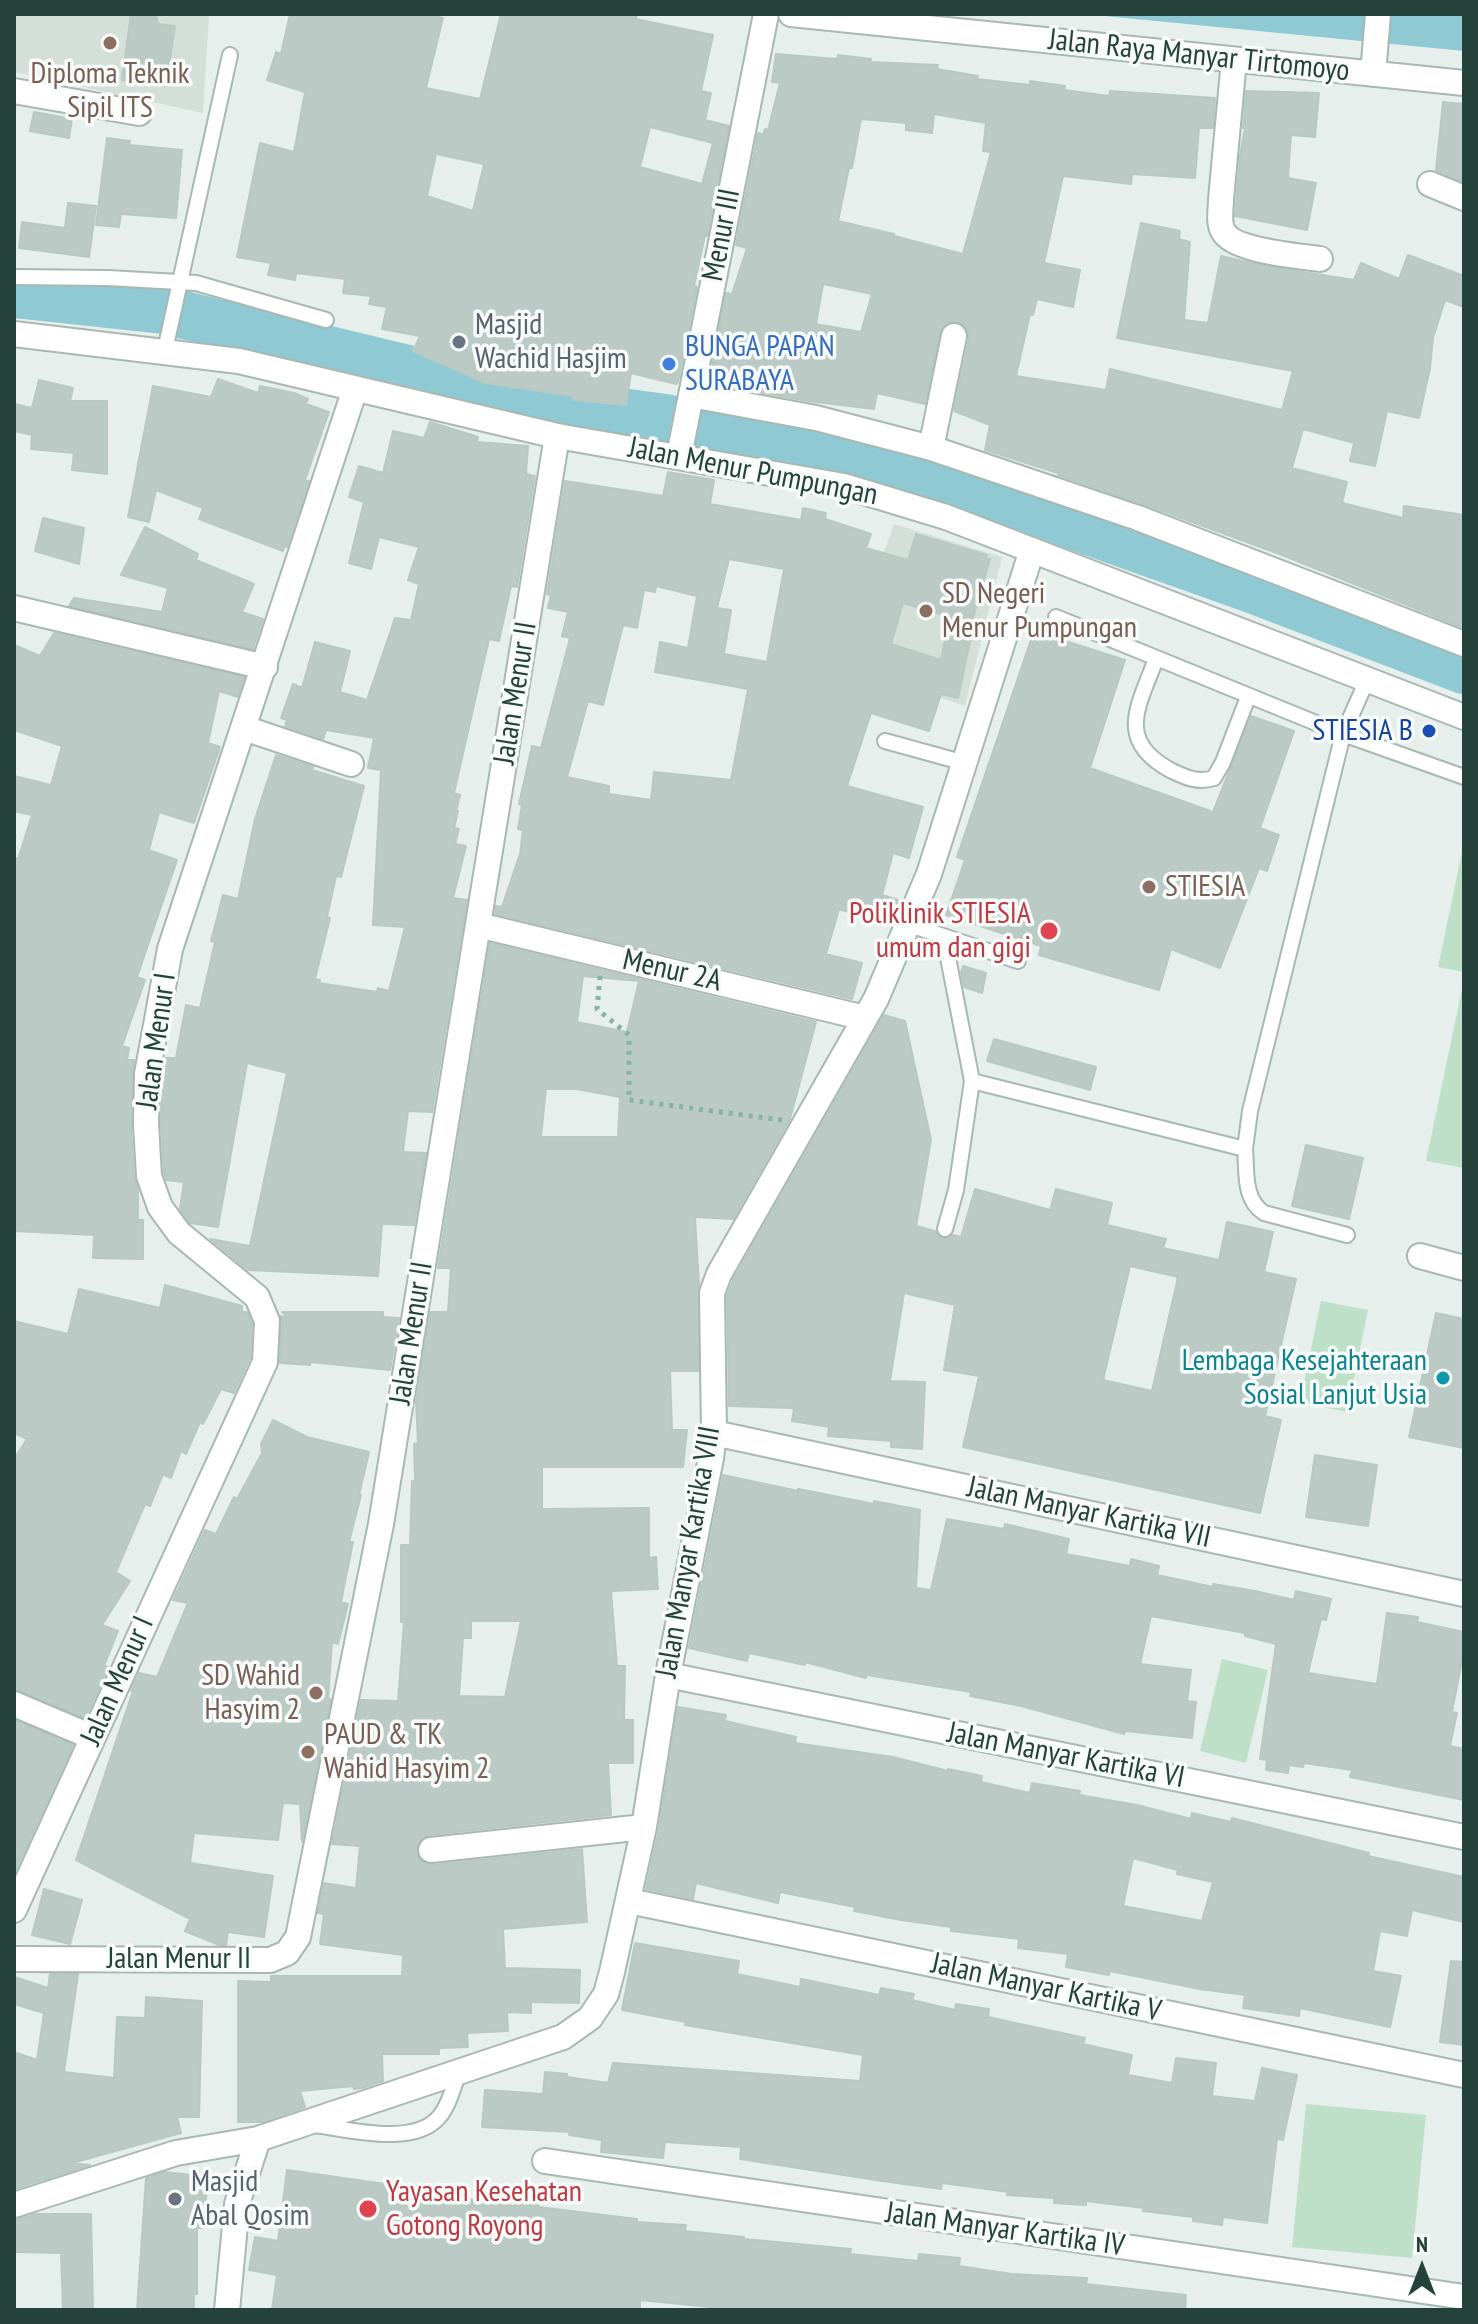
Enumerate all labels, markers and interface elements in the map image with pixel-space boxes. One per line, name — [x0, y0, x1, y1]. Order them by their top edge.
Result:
street label: Jalan Raya Manyar Tirtomoyo — [1047, 22, 1351, 90]
marker: Diploma Teknik Sipil ITS — [101, 34, 119, 52]
place label: Diploma Teknik Sipil ITS — [31, 56, 189, 126]
street label: Menur III — [695, 186, 749, 284]
place label: Masjid Wachid Hasjim — [475, 307, 627, 378]
place label: BUNGA PAPAN SURABAYA — [685, 329, 835, 400]
marker: Masjid Wachid Hasjim — [450, 333, 468, 351]
marker: BUNGA PAPAN SURABAYA — [660, 355, 678, 373]
street label: Jalan Menur Pumpungan — [626, 430, 880, 514]
place label: SD Negeri Menur Pumpungan — [942, 576, 1137, 646]
marker: SD Negeri Menur Pumpungan — [917, 602, 935, 620]
street label: Jalan Menur II — [487, 619, 545, 767]
place label: STIESIA B — [1312, 713, 1413, 749]
marker: STIESIA B — [1420, 722, 1438, 740]
place label: STIESIA — [1165, 869, 1245, 905]
marker: STIESIA — [1140, 878, 1158, 896]
place label: Poliklinik STIESIA umum dan gigi — [849, 896, 1031, 966]
marker: Poliklinik STIESIA umum dan gigi — [1038, 920, 1060, 942]
street label: Menur 2A — [619, 942, 725, 1000]
street label: Jalan Menur I — [130, 971, 184, 1111]
street label: Jalan Menur II — [383, 1259, 441, 1407]
place label: Lembaga Kesejahteraan Sosial Lanjut Usia — [1182, 1343, 1427, 1414]
marker: Lembaga Kesejahteraan Sosial Lanjut Usia — [1434, 1369, 1452, 1387]
street label: Jalan Manyar Kartika VIII — [649, 1424, 729, 1680]
street label: Jalan Manyar Kartika VII — [964, 1470, 1214, 1556]
street label: Jalan Menur I — [74, 1611, 162, 1751]
place label: SD Wahid Hasyim 2 — [201, 1658, 300, 1728]
marker: SD Wahid Hasyim 2 — [307, 1684, 325, 1702]
street label: Jalan Manyar Kartika VI — [944, 1715, 1188, 1797]
place label: PAUD & TK Wahid Hasyim 2 — [324, 1717, 490, 1788]
marker: PAUD & TK Wahid Hasyim 2 — [299, 1743, 317, 1761]
street label: Jalan Menur II — [107, 1941, 251, 1977]
street label: Jalan Manyar Kartika V — [928, 1946, 1164, 2030]
place label: Masjid Abal Qosim — [191, 2164, 309, 2234]
place label: Yayasan Kesehatan Gotong Royong — [386, 2174, 582, 2244]
marker: Masjid Abal Qosim — [166, 2190, 184, 2208]
street label: Jalan Manyar Kartika IV — [883, 2195, 1127, 2265]
marker: Yayasan Kesehatan Gotong Royong — [357, 2198, 379, 2220]
north arrow — [1382, 2228, 1462, 2308]
text: N — [1416, 2230, 1428, 2258]

